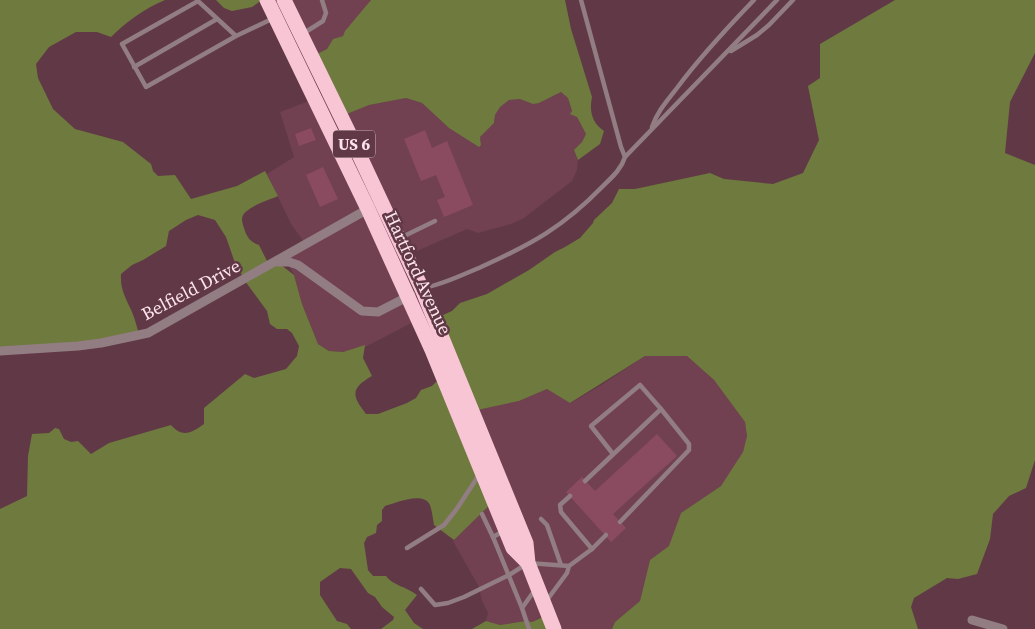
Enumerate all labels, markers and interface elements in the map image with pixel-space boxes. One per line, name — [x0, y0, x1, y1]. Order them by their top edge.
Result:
road number: US 6 — [333, 130, 375, 158]
street label: Hartford Avenue — [379, 207, 458, 339]
street label: Belfield Drive — [137, 253, 245, 326]

